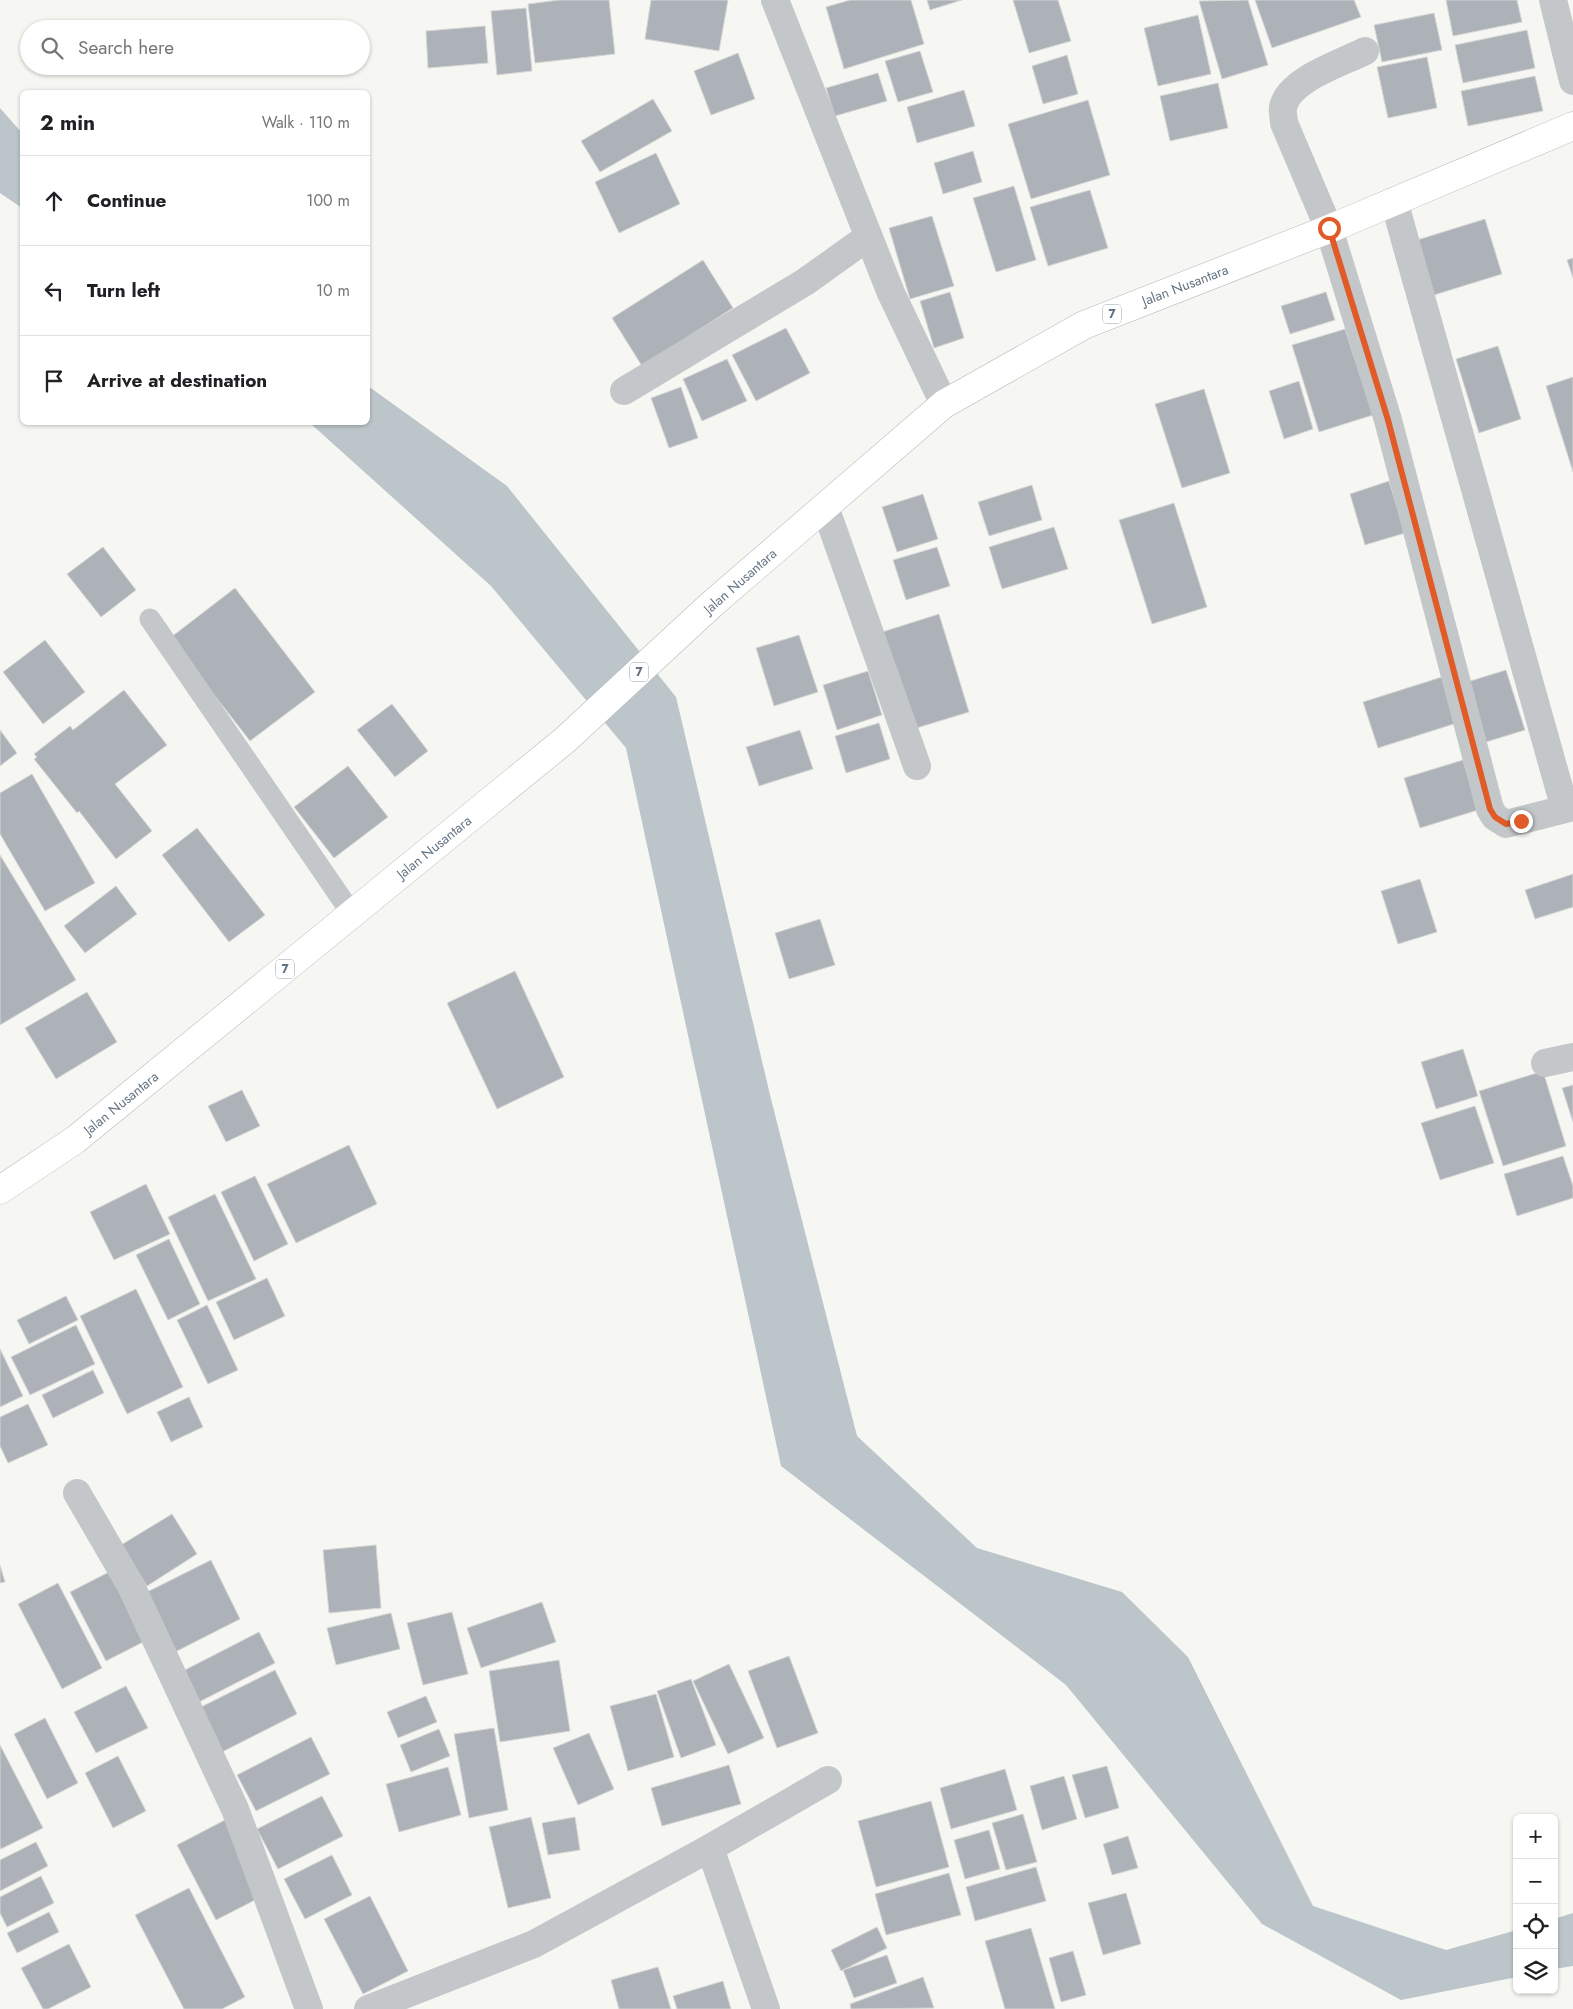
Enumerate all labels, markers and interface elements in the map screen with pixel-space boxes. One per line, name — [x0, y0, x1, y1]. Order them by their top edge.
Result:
search box — [20, 20, 370, 75]
icon: search — [38, 34, 66, 62]
text: Search here — [78, 34, 174, 61]
text: 2 min — [40, 108, 95, 138]
text: Walk · 110 m — [262, 111, 350, 134]
icon: ahead — [40, 187, 68, 215]
text: Continue — [87, 187, 166, 214]
text: 100 m — [306, 189, 350, 212]
route start — [1318, 217, 1341, 240]
street label: Jalan Nusantara — [1137, 259, 1231, 311]
icon: left — [40, 277, 68, 305]
text: Turn left — [87, 277, 160, 304]
text: 10 m — [316, 279, 350, 302]
road number: 7 — [1103, 304, 1121, 324]
icon: arrive — [40, 367, 68, 395]
text: Arrive at destination — [87, 367, 267, 394]
street label: Jalan Nusantara — [698, 544, 781, 620]
road number: 7 — [630, 662, 648, 682]
route end — [1510, 810, 1533, 833]
street label: Jalan Nusantara — [391, 811, 476, 885]
road number: 7 — [276, 960, 294, 979]
street label: Jalan Nusantara — [78, 1067, 163, 1141]
map controls — [1513, 1814, 1558, 1994]
button: + — [1513, 1814, 1558, 1859]
button: − — [1513, 1859, 1558, 1904]
button: locate — [1513, 1904, 1558, 1949]
button: layers — [1513, 1949, 1558, 1994]

